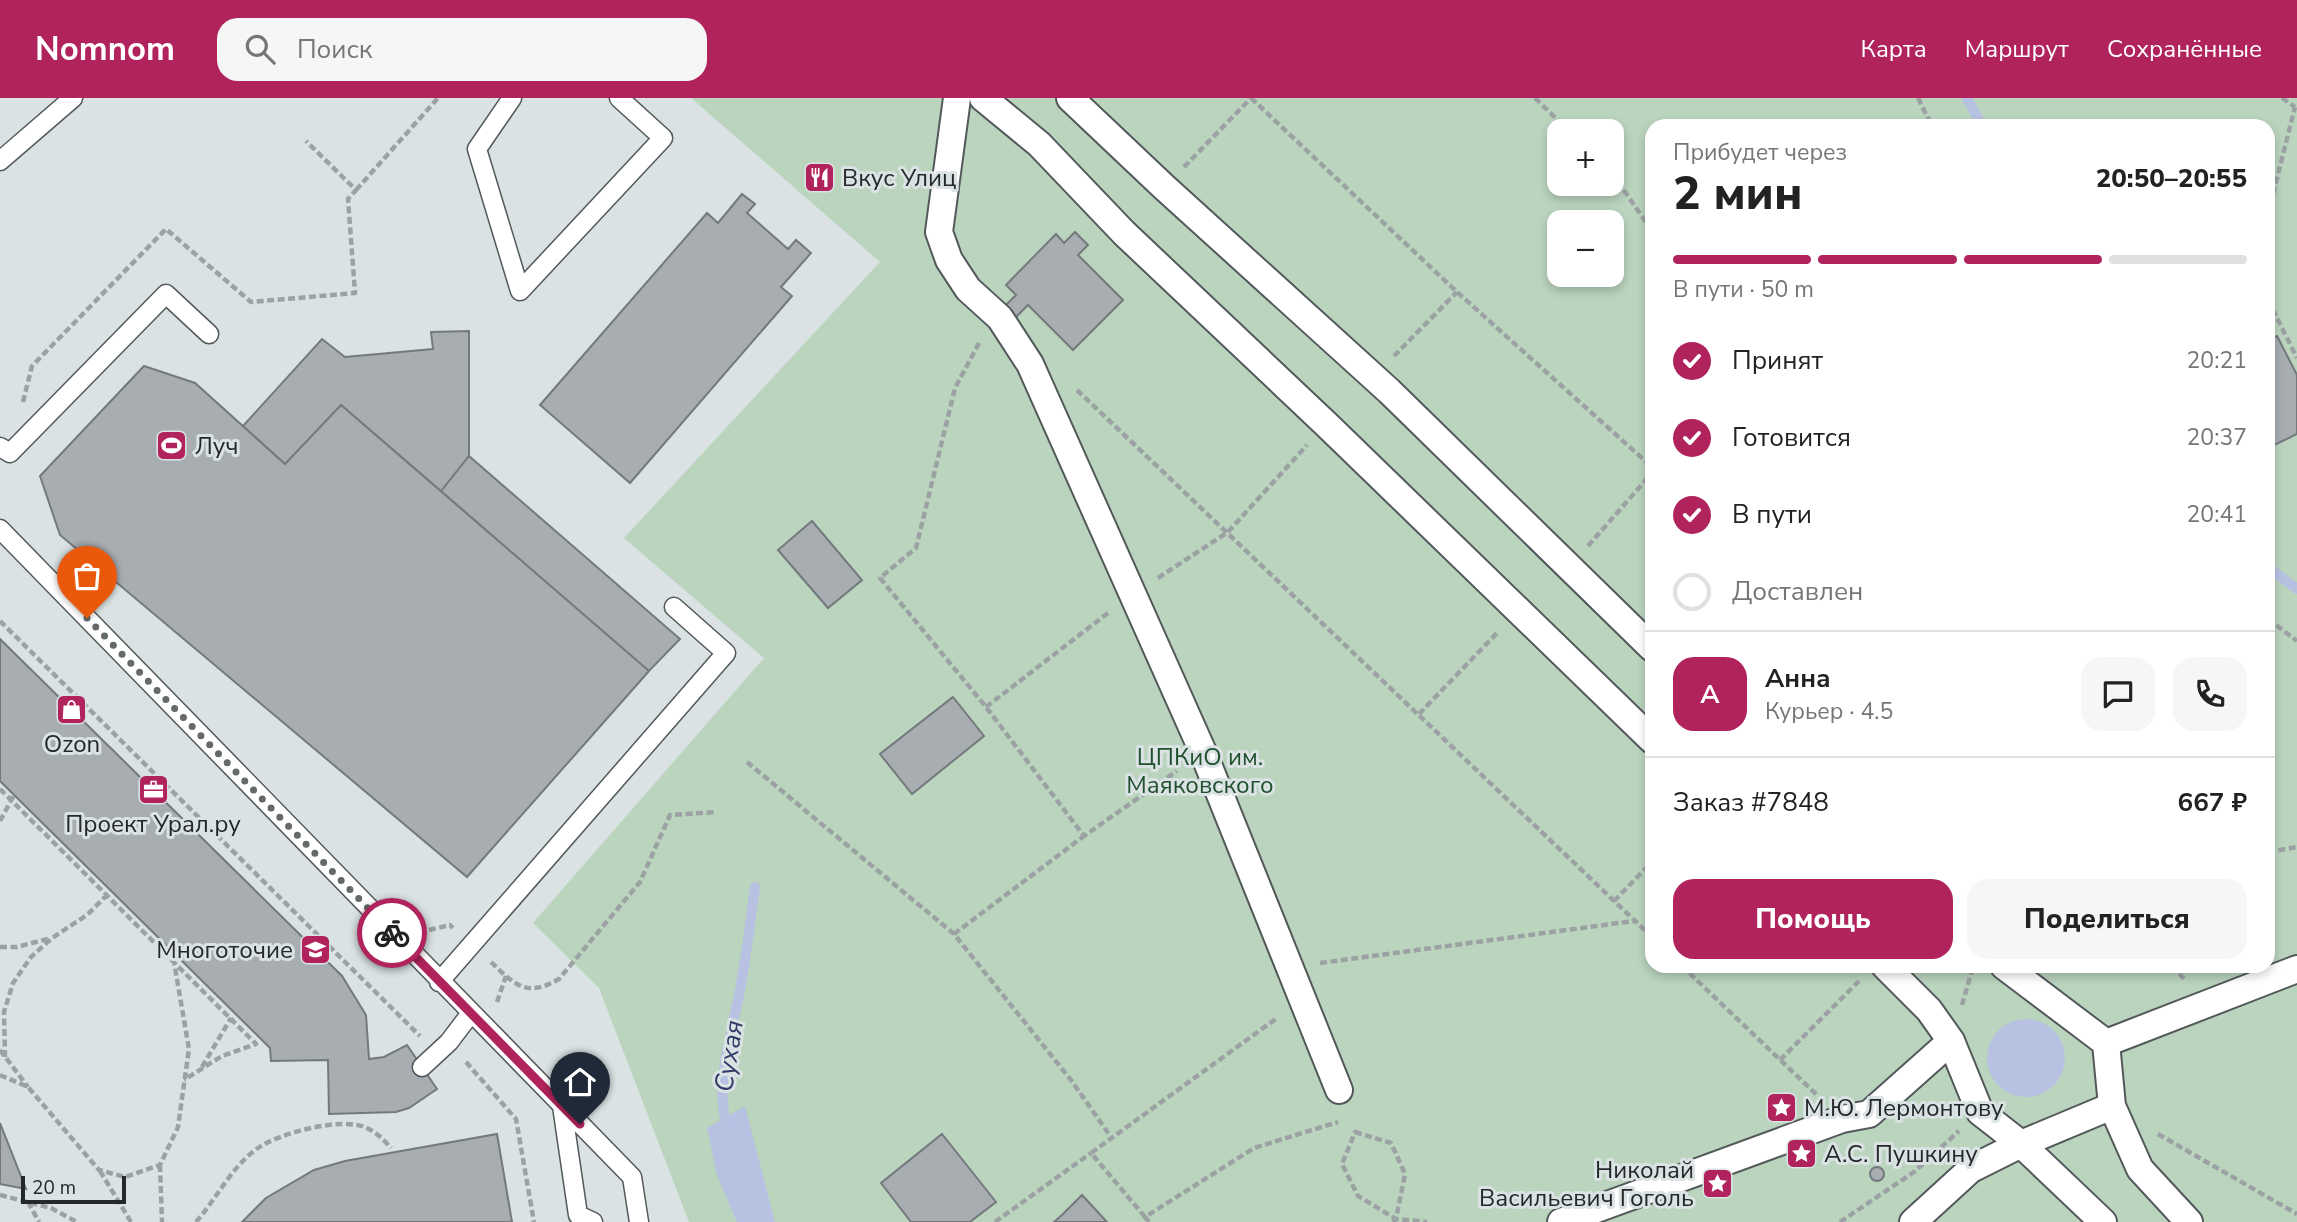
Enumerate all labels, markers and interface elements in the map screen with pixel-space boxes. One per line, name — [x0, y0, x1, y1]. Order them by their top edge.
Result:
search box — [217, 18, 707, 81]
text: Nomnom — [35, 27, 175, 72]
icon: search — [241, 30, 279, 68]
text: Поиск — [297, 32, 372, 67]
text: Карта — [1861, 33, 1927, 65]
text: Маршрут — [1965, 33, 2069, 65]
text: Сохранённые — [2107, 33, 2262, 65]
map controls — [1547, 119, 1624, 287]
button: + — [1547, 119, 1624, 196]
text: Прибудет через — [1673, 137, 1847, 168]
restaurant icon: Вкус Улиц — [802, 161, 836, 195]
text: 20:50–20:55 — [2096, 161, 2247, 196]
place label: Вкус Улиц — [842, 162, 956, 194]
text: 2 мин — [1673, 162, 1802, 225]
button: − — [1547, 210, 1624, 287]
text: В пути · 50 m — [1673, 274, 1814, 305]
icon: check — [1673, 342, 1711, 380]
text: Принят — [1732, 343, 1823, 378]
text: 20:21 — [2187, 345, 2247, 376]
icon: check — [1673, 419, 1711, 457]
text: Готовится — [1732, 420, 1851, 455]
text: 20:37 — [2187, 422, 2247, 453]
sports icon: Луч — [155, 429, 189, 463]
place label: Луч — [195, 430, 239, 462]
icon: check — [1673, 496, 1711, 534]
text: В пути — [1732, 497, 1812, 532]
text: 20:41 — [2187, 499, 2247, 530]
pin — [57, 546, 117, 618]
icon: bag — [68, 557, 106, 595]
text: Доставлен — [1732, 574, 1863, 609]
button: chat — [2081, 657, 2155, 731]
button: phone — [2173, 657, 2247, 731]
text: Анна — [1765, 661, 1831, 696]
text: А — [1700, 677, 1720, 712]
shop icon: Ozon — [55, 693, 89, 727]
text: Курьер · 4.5 — [1765, 696, 1893, 727]
place label: Ozon — [44, 728, 100, 760]
park label: ЦПКиО им. Маяковского — [1126, 741, 1274, 801]
office icon: Проект Урал.ру — [136, 773, 170, 807]
text: Заказ #7848 — [1673, 785, 1829, 820]
text: 667 ₽ — [2178, 785, 2247, 820]
place label: Проект Урал.ру — [65, 808, 241, 840]
button: Помощь — [1673, 879, 1953, 959]
button: Поделиться — [1967, 879, 2247, 959]
courier — [357, 898, 427, 968]
icon: bike — [373, 914, 411, 952]
school or university icon: Многоточие — [299, 933, 333, 967]
place label: Многоточие — [156, 934, 293, 966]
water label: Сухая — [706, 1018, 752, 1094]
pin — [550, 1052, 610, 1124]
icon: home — [561, 1063, 599, 1101]
place icon: М.Ю. Лермонтову — [1764, 1091, 1798, 1125]
place label: М.Ю. Лермонтову — [1804, 1092, 2004, 1124]
place icon: А.С. Пушкину — [1784, 1137, 1818, 1171]
place label: А.С. Пушкину — [1824, 1138, 1978, 1170]
place label: Николай Васильевич Гоголь — [1479, 1154, 1694, 1214]
place icon: Николай Васильевич Гоголь — [1700, 1167, 1734, 1201]
scale bar — [21, 1173, 126, 1205]
text: 20 m — [32, 1175, 76, 1201]

